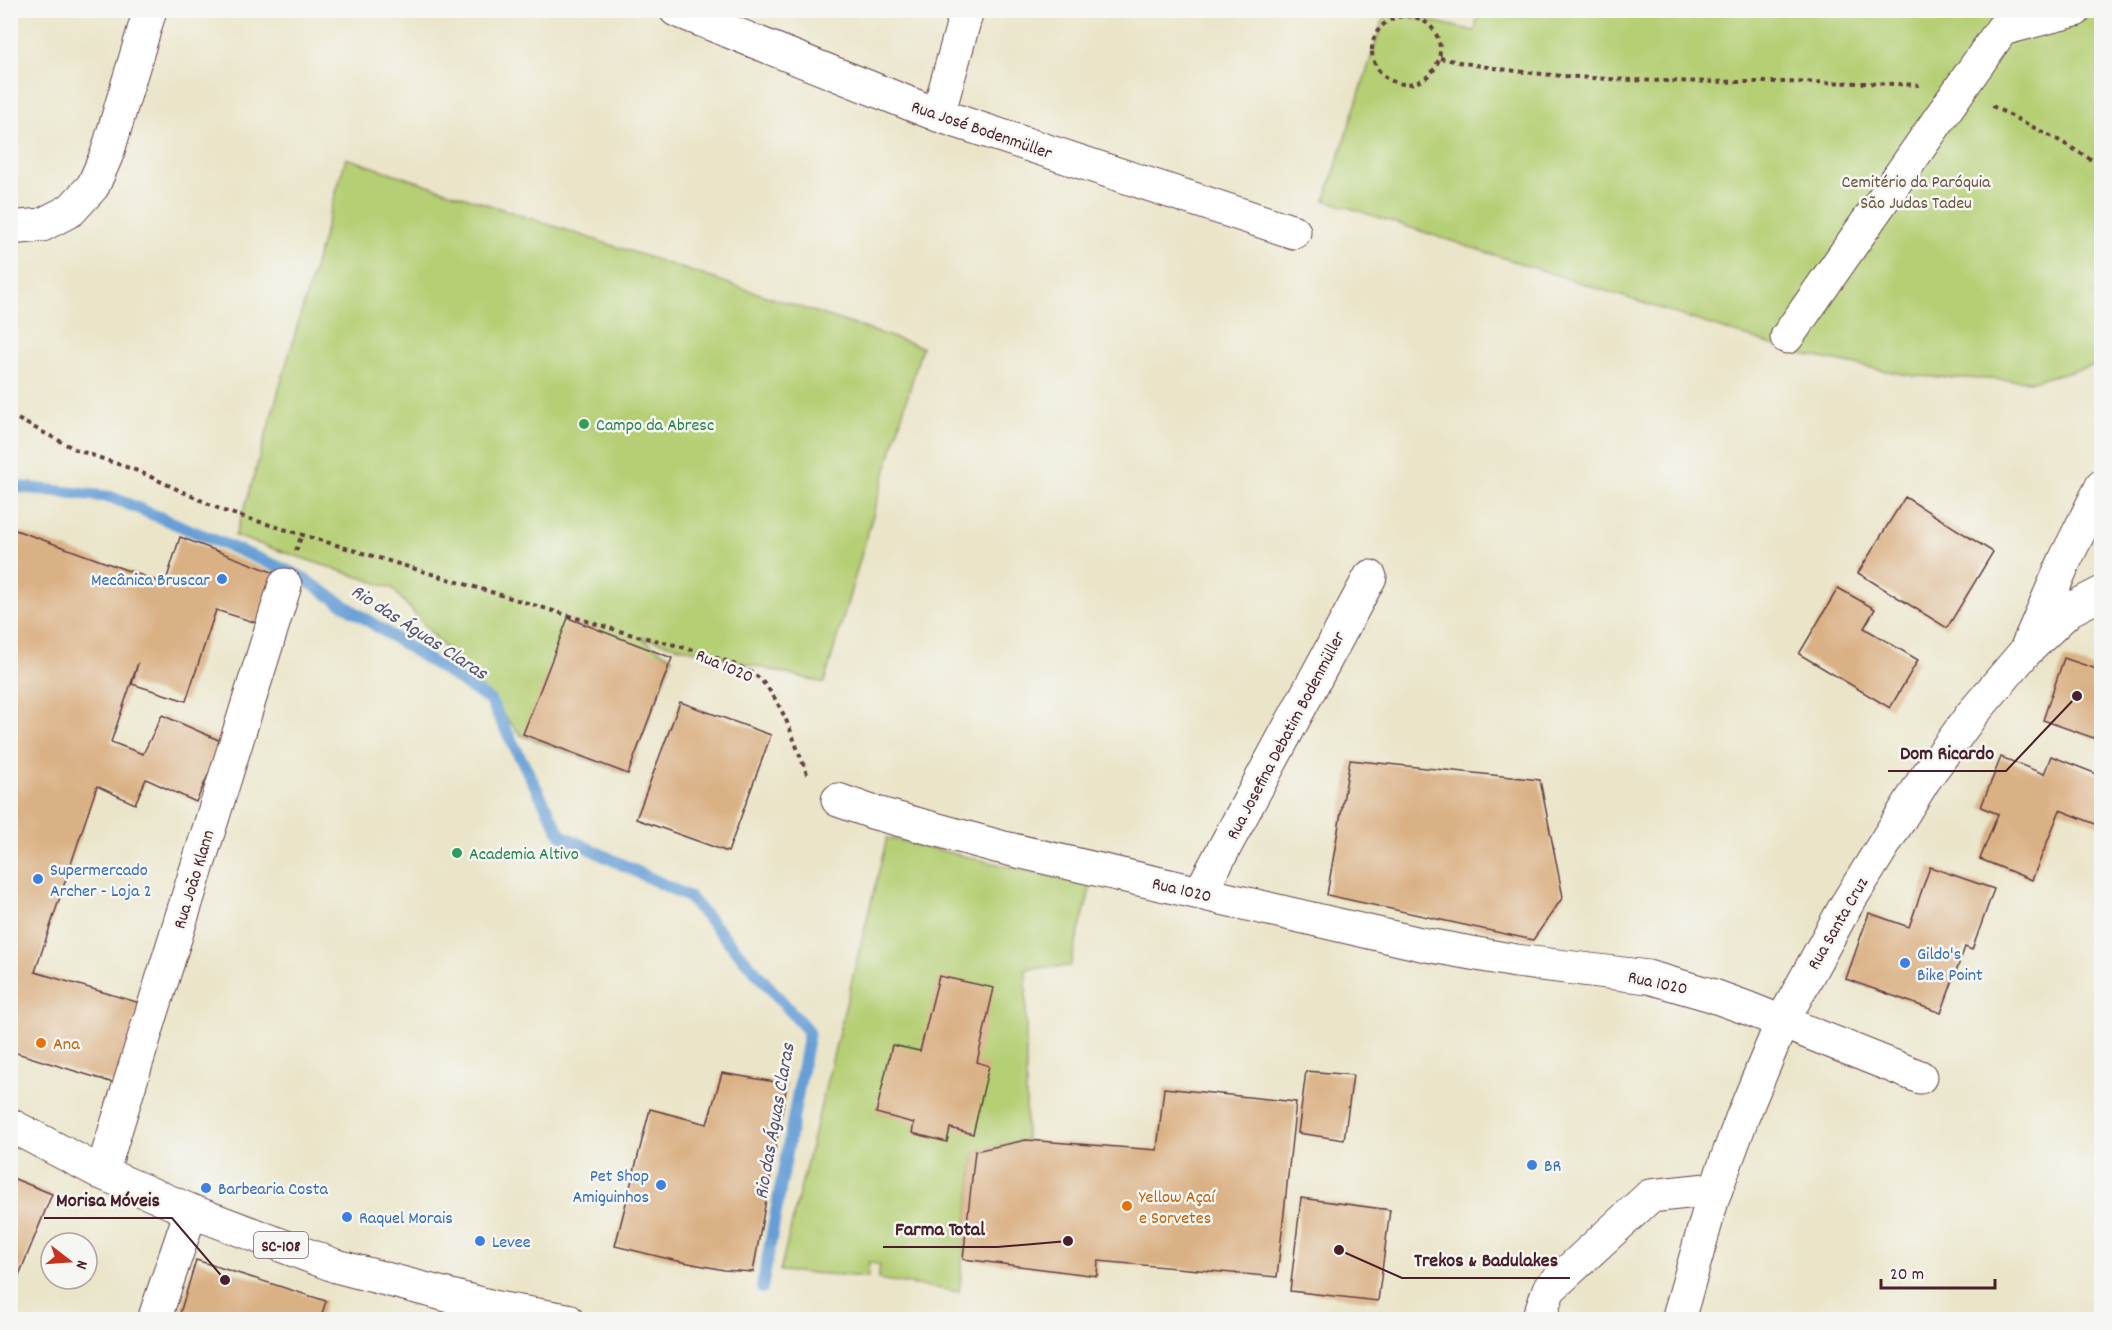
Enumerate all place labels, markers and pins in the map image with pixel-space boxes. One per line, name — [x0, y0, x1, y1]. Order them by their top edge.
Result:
place label: Campo da Abresc — [596, 414, 714, 439]
marker: Campo da Abresc — [577, 417, 591, 431]
place label: Mecânica Bruscar — [91, 569, 210, 594]
marker: Mecânica Bruscar — [215, 572, 229, 586]
callout: Dom Ricardo — [1888, 733, 2006, 771]
place label: Academia Altivo — [469, 843, 579, 868]
marker: Academia Altivo — [450, 846, 464, 860]
place label: Supermercado Archer - Loja 2 — [50, 859, 152, 905]
marker: Supermercado Archer - Loja 2 — [31, 872, 45, 886]
place label: Gildo's Bike Point — [1917, 943, 1983, 989]
marker: Gildo's Bike Point — [1898, 956, 1912, 970]
place label: Ana — [53, 1033, 80, 1058]
marker: Ana — [34, 1036, 48, 1050]
place label: BR — [1544, 1155, 1561, 1180]
marker: BR — [1525, 1158, 1539, 1172]
place label: Pet Shop Amiguinhos — [572, 1165, 649, 1211]
place label: Barbearia Costa — [218, 1178, 328, 1203]
marker: Pet Shop Amiguinhos — [654, 1178, 668, 1192]
callout: Morisa Móveis — [44, 1180, 172, 1218]
marker: Barbearia Costa — [199, 1181, 213, 1195]
place label: Yellow Açaí e Sorvetes — [1139, 1186, 1216, 1232]
marker: Yellow Açaí e Sorvetes — [1120, 1199, 1134, 1213]
place label: Raquel Morais — [359, 1207, 453, 1232]
callout: Farma Total — [883, 1209, 997, 1247]
marker: Raquel Morais — [340, 1210, 354, 1224]
place label: Levee — [492, 1231, 531, 1256]
marker: Levee — [473, 1234, 487, 1248]
callout: Trekos & Badulakes — [1402, 1240, 1570, 1278]

